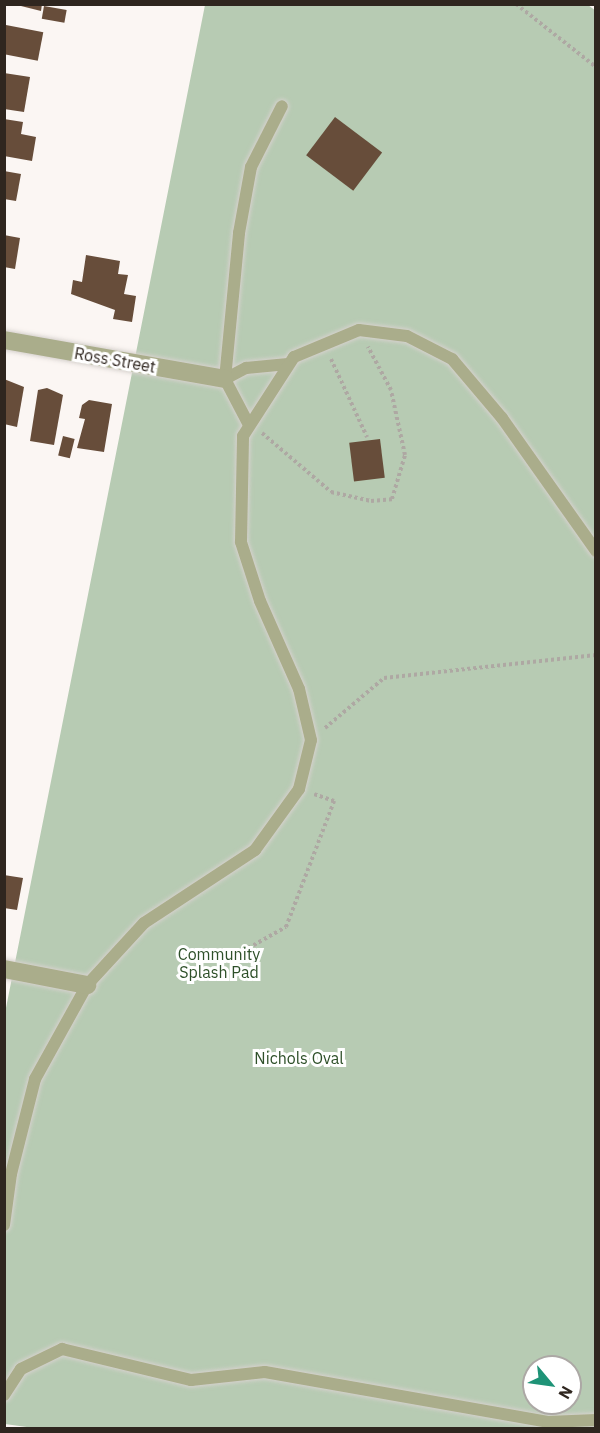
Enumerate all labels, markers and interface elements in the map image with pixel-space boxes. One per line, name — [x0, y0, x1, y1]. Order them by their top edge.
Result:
street label: Ross Street — [73, 343, 157, 377]
park label: Community Splash Pad — [178, 944, 260, 982]
park label: Nichols Oval — [254, 1048, 344, 1068]
north arrow — [522, 1355, 582, 1415]
text: N — [554, 1383, 578, 1403]

